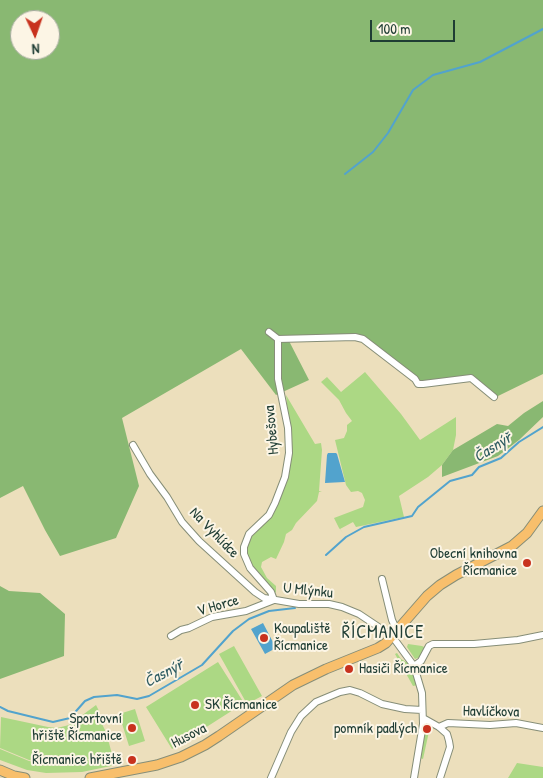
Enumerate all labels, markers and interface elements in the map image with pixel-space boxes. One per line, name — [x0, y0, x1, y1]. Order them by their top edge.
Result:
north arrow — [10, 10, 60, 60]
scale bar — [373, 10, 458, 42]
text: 100 m — [378, 18, 411, 39]
text: N — [32, 40, 40, 59]
street label: Hybešova — [261, 405, 283, 455]
water label: Časnýř — [470, 429, 516, 467]
street label: Na Vyhlídce — [186, 504, 242, 562]
place label: Obecní knihovna Řícmanice — [430, 545, 517, 580]
marker: Obecní knihovna Řícmanice — [521, 557, 533, 569]
street label: U Mlýnku — [282, 579, 334, 603]
street label: V Horce — [195, 591, 241, 621]
place label: Koupaliště Řícmanice — [274, 620, 330, 655]
district label: ŘÍCMANICE — [341, 622, 425, 644]
marker: Koupaliště Řícmanice — [258, 632, 270, 644]
water label: Časnýř — [141, 656, 187, 692]
place label: Hasiči Řícmanice — [359, 660, 448, 678]
marker: Hasiči Řícmanice — [343, 663, 355, 675]
place label: SK Řícmanice — [205, 696, 277, 714]
marker: SK Řícmanice — [189, 699, 201, 711]
street label: Havlíčkova — [463, 703, 519, 721]
place label: Sportovní hřiště Řícmanice — [32, 710, 122, 745]
street label: Husova — [169, 720, 209, 752]
place label: pomník padlých — [334, 720, 417, 738]
marker: Sportovní hřiště Řícmanice — [126, 722, 138, 734]
marker: pomník padlých — [421, 723, 433, 735]
place label: Řícmanice hřiště — [32, 751, 122, 769]
marker: Řícmanice hřiště — [126, 754, 138, 766]

